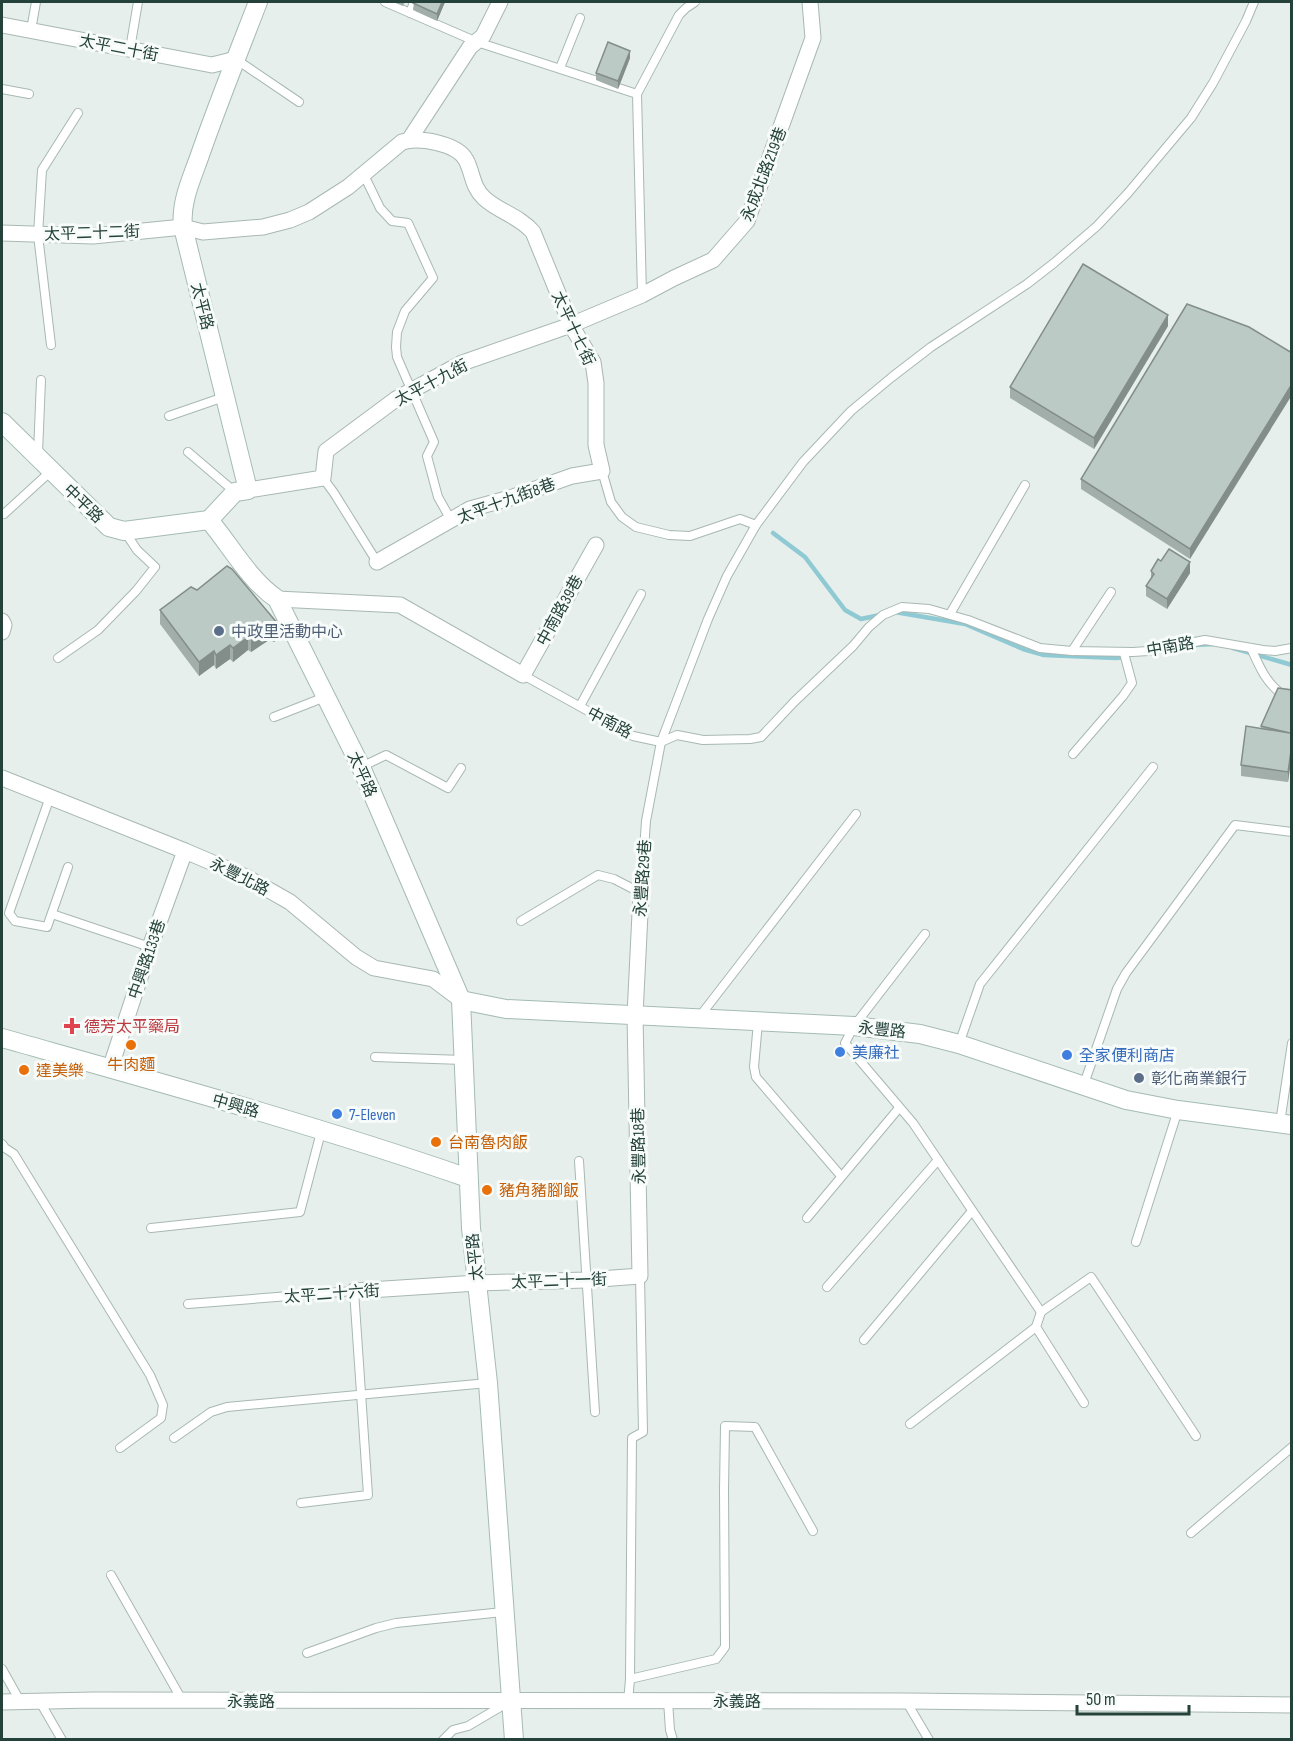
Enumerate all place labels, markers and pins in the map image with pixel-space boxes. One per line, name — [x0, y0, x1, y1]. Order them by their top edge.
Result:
place label: 中政里活動中心 — [231, 623, 343, 642]
marker: 中政里活動中心 — [212, 624, 226, 638]
place label: 德芳太平藥局 — [84, 1018, 180, 1037]
marker: 德芳太平藥局 — [65, 1019, 79, 1033]
marker: 牛肉麵 — [124, 1038, 138, 1052]
place label: 美廉社 — [852, 1044, 900, 1063]
marker: 美廉社 — [833, 1045, 847, 1059]
place label: 全家便利商店 — [1079, 1047, 1175, 1066]
marker: 全家便利商店 — [1060, 1048, 1074, 1062]
place label: 牛肉麵 — [107, 1056, 155, 1075]
place label: 達美樂 — [36, 1062, 84, 1081]
marker: 達美樂 — [17, 1063, 31, 1077]
place label: 彰化商業銀行 — [1151, 1070, 1247, 1089]
marker: 彰化商業銀行 — [1132, 1071, 1146, 1085]
place label: 7-Eleven — [349, 1106, 396, 1125]
marker: 7-Eleven — [330, 1107, 344, 1121]
place label: 台南魯肉飯 — [448, 1133, 528, 1153]
marker: 台南魯肉飯 — [429, 1135, 443, 1149]
place label: 豬角豬腳飯 — [499, 1181, 579, 1201]
marker: 豬角豬腳飯 — [480, 1183, 494, 1197]

